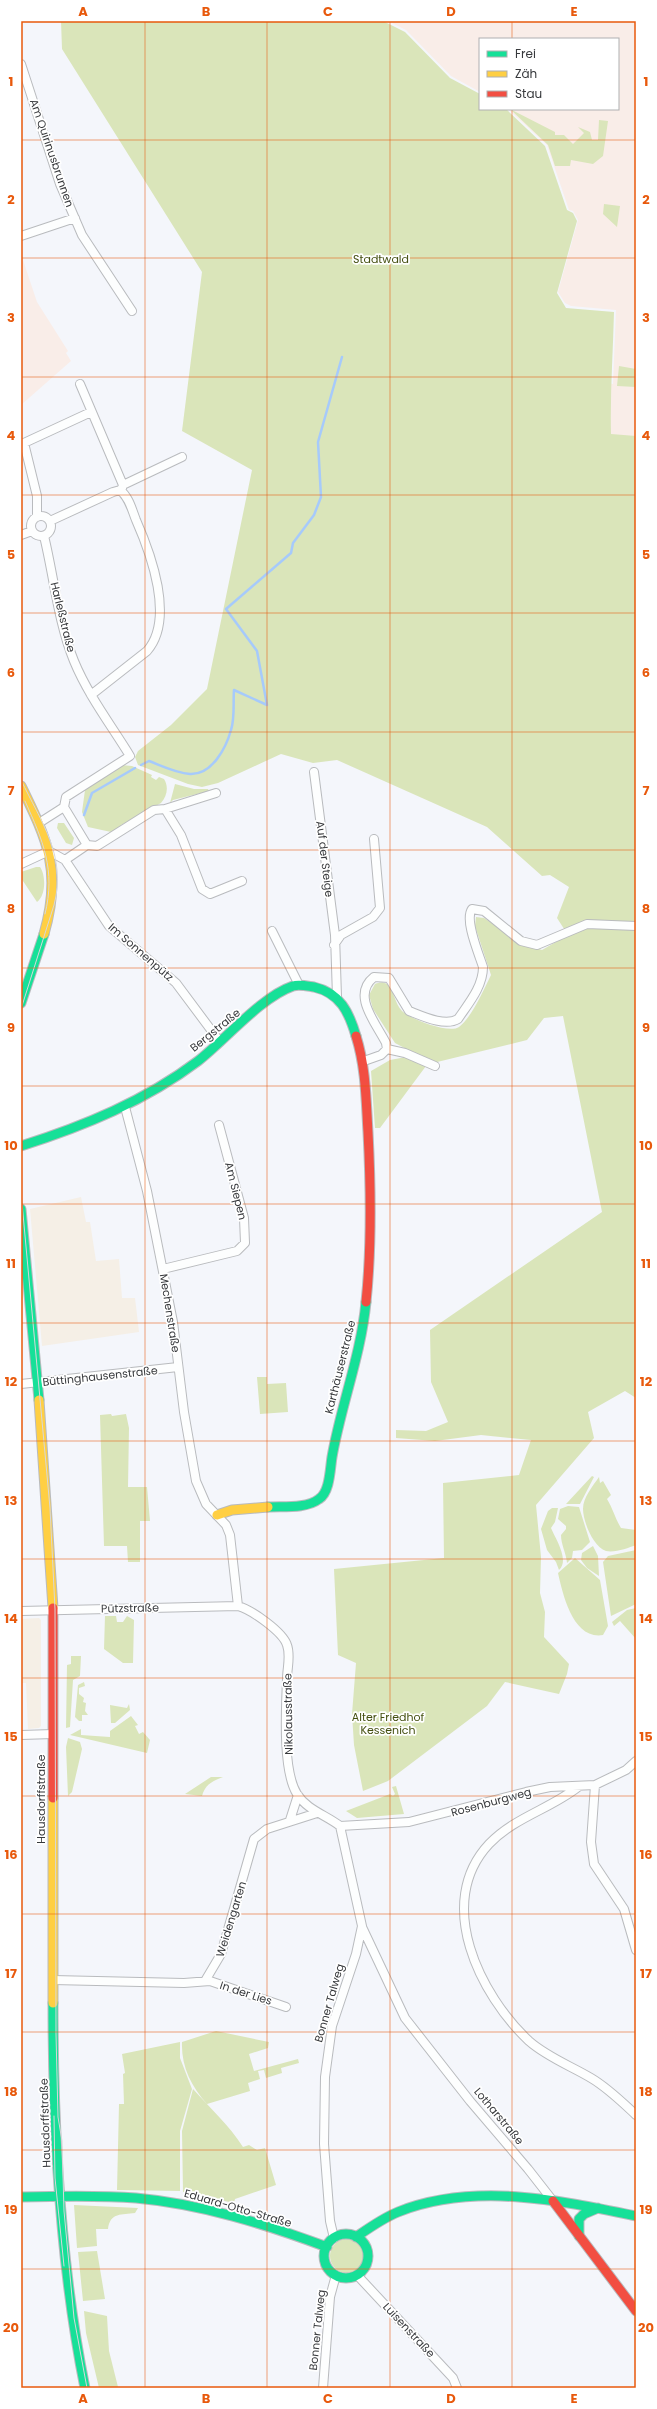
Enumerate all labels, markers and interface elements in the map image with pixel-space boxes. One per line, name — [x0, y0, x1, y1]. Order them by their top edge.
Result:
text: A — [78, 2, 88, 21]
text: B — [202, 2, 211, 21]
text: C — [323, 2, 333, 21]
text: D — [446, 2, 456, 21]
text: E — [570, 2, 578, 21]
legend — [479, 38, 619, 110]
text: Frei — [515, 45, 536, 62]
text: Zäh — [515, 65, 537, 82]
text: 1 — [9, 72, 13, 91]
text: 1 — [644, 72, 648, 91]
text: Stau — [515, 85, 542, 102]
street label: Am Quirinusbrunnen — [26, 97, 78, 209]
text: 2 — [7, 190, 15, 209]
text: 2 — [642, 190, 650, 209]
park label: Stadtwald — [353, 251, 409, 267]
text: 3 — [7, 308, 15, 327]
text: 3 — [642, 308, 650, 327]
text: 4 — [7, 426, 16, 445]
text: 4 — [642, 426, 651, 445]
text: 5 — [7, 545, 15, 564]
text: 5 — [642, 545, 650, 564]
street label: Harleßstraße — [47, 580, 79, 654]
text: 6 — [7, 663, 15, 682]
text: 6 — [642, 663, 650, 682]
text: 7 — [8, 781, 15, 800]
text: 7 — [643, 781, 650, 800]
street label: Auf der Steige — [312, 820, 338, 898]
text: 8 — [7, 899, 15, 918]
text: 8 — [642, 899, 650, 918]
street label: Im Sonnenpütz — [105, 919, 177, 985]
street label: Bergstraße — [186, 1005, 244, 1055]
text: 9 — [7, 1018, 15, 1037]
text: 9 — [642, 1018, 650, 1037]
text: 10 — [4, 1136, 18, 1155]
text: 10 — [639, 1136, 653, 1155]
street label: Am Siepen — [221, 1160, 251, 1222]
text: 11 — [6, 1254, 16, 1273]
text: 11 — [641, 1254, 651, 1273]
street label: Mechenstraße — [156, 1273, 184, 1354]
street label: Karthäuserstraße — [321, 1318, 359, 1415]
street label: Büttinghausenstraße — [42, 1362, 159, 1390]
text: 12 — [5, 1372, 18, 1391]
text: 12 — [640, 1372, 653, 1391]
text: 13 — [5, 1491, 18, 1510]
text: 13 — [640, 1491, 653, 1510]
street label: Pützstraße — [101, 1599, 159, 1617]
text: 14 — [4, 1609, 18, 1628]
text: 14 — [639, 1609, 653, 1628]
street label: Nikolausstraße — [279, 1673, 297, 1755]
park label: Alter Friedhof Kessenich — [352, 1709, 425, 1738]
text: 15 — [4, 1727, 18, 1746]
text: 15 — [639, 1727, 653, 1746]
street label: Hausdorffstraße — [33, 1754, 49, 1844]
street label: Rosenburgweg — [449, 1784, 533, 1820]
text: 16 — [4, 1845, 18, 1864]
text: 16 — [639, 1845, 653, 1864]
street label: Weidengarten — [212, 1879, 250, 1959]
street label: Bonner Talweg — [310, 1962, 348, 2044]
text: 17 — [5, 1964, 17, 1983]
text: 17 — [640, 1964, 652, 1983]
street label: In der Lies — [218, 1977, 274, 2009]
street label: Hausdorffstraße — [35, 2078, 55, 2168]
text: 18 — [4, 2082, 18, 2101]
text: 18 — [639, 2082, 653, 2101]
street label: Lotharstraße — [470, 2084, 528, 2148]
street label: Eduard-Otto-Straße — [182, 2185, 294, 2231]
text: 19 — [5, 2200, 17, 2219]
text: 19 — [640, 2200, 652, 2219]
street label: Bonner Talweg — [305, 2289, 329, 2371]
street label: Luisenstraße — [379, 2299, 439, 2361]
text: 20 — [3, 2318, 19, 2337]
text: 20 — [638, 2318, 654, 2337]
text: A — [78, 2389, 88, 2408]
text: B — [202, 2389, 211, 2408]
text: C — [323, 2389, 333, 2408]
text: D — [446, 2389, 456, 2408]
text: E — [570, 2389, 578, 2408]

